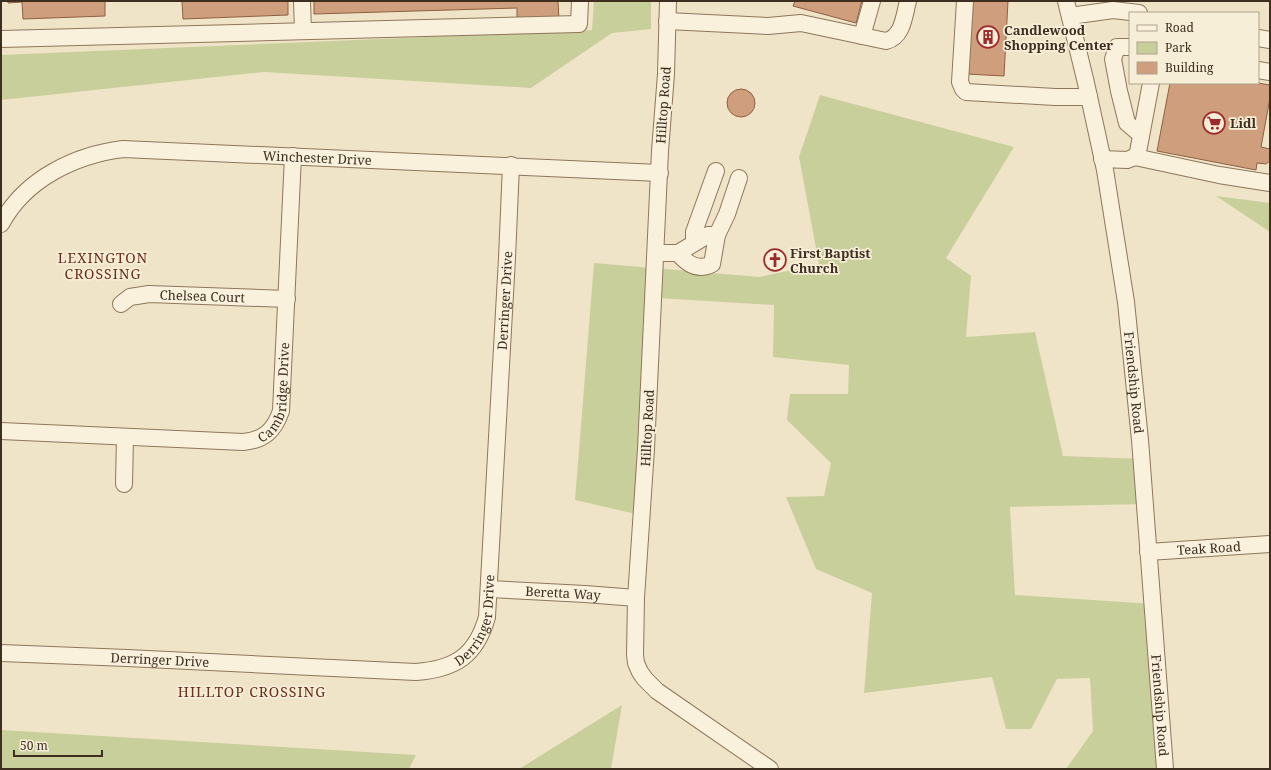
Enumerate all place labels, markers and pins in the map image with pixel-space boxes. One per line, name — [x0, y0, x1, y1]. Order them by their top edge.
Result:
place label: Candlewood Shopping Center — [1004, 21, 1113, 54]
building icon: Candlewood Shopping Center — [975, 24, 1001, 50]
supermarket icon: Lidl — [1201, 110, 1227, 136]
place label: Lidl — [1230, 114, 1257, 132]
place label: First Baptist Church — [790, 244, 871, 277]
church icon: First Baptist Church — [762, 247, 788, 273]

